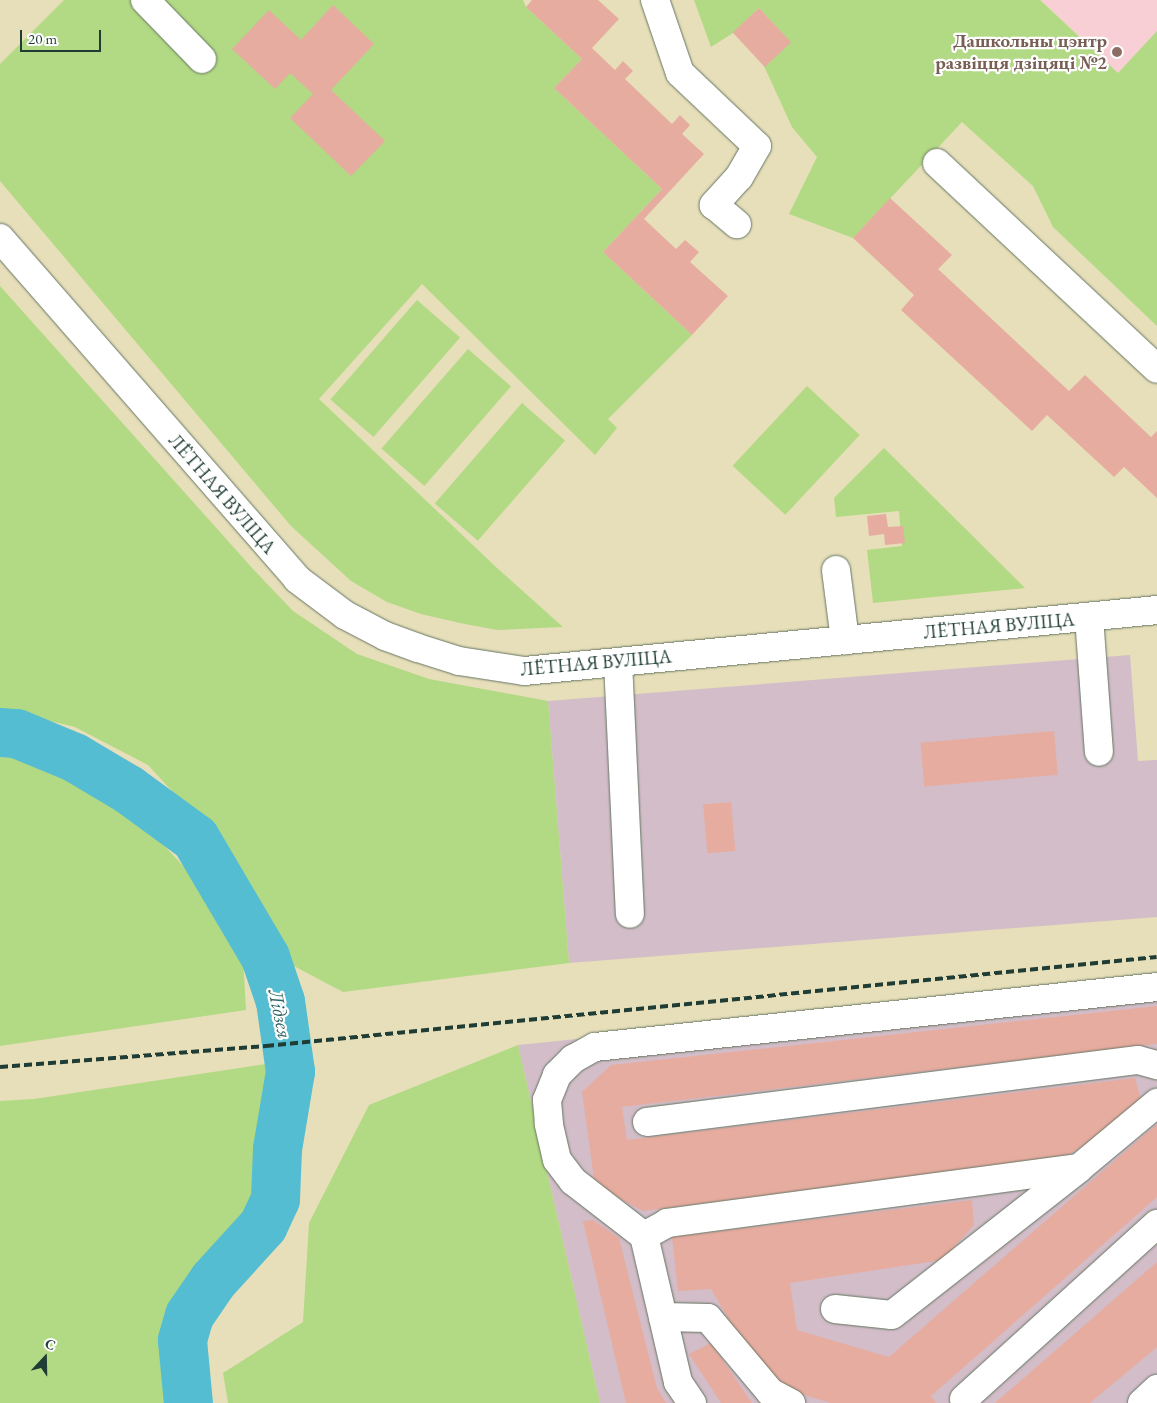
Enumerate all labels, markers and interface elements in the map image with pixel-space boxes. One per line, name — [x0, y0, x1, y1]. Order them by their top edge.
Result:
scale bar — [22, 20, 104, 52]
text: 20 m — [28, 29, 57, 48]
place label: Дашкольны цэнтр развіцця дзіцяці №2 — [935, 30, 1107, 74]
marker: Дашкольны цэнтр развіцця дзіцяці №2 — [1111, 46, 1123, 58]
street label: ЛЁТНАЯ ВУЛІЦА — [164, 429, 280, 559]
street label: ЛЁТНАЯ ВУЛІЦА — [923, 608, 1075, 644]
street label: ЛЁТНАЯ ВУЛІЦА — [520, 645, 672, 681]
water label: Лідзея — [263, 987, 297, 1041]
north arrow — [20, 1333, 70, 1383]
text: С — [43, 1334, 58, 1354]

